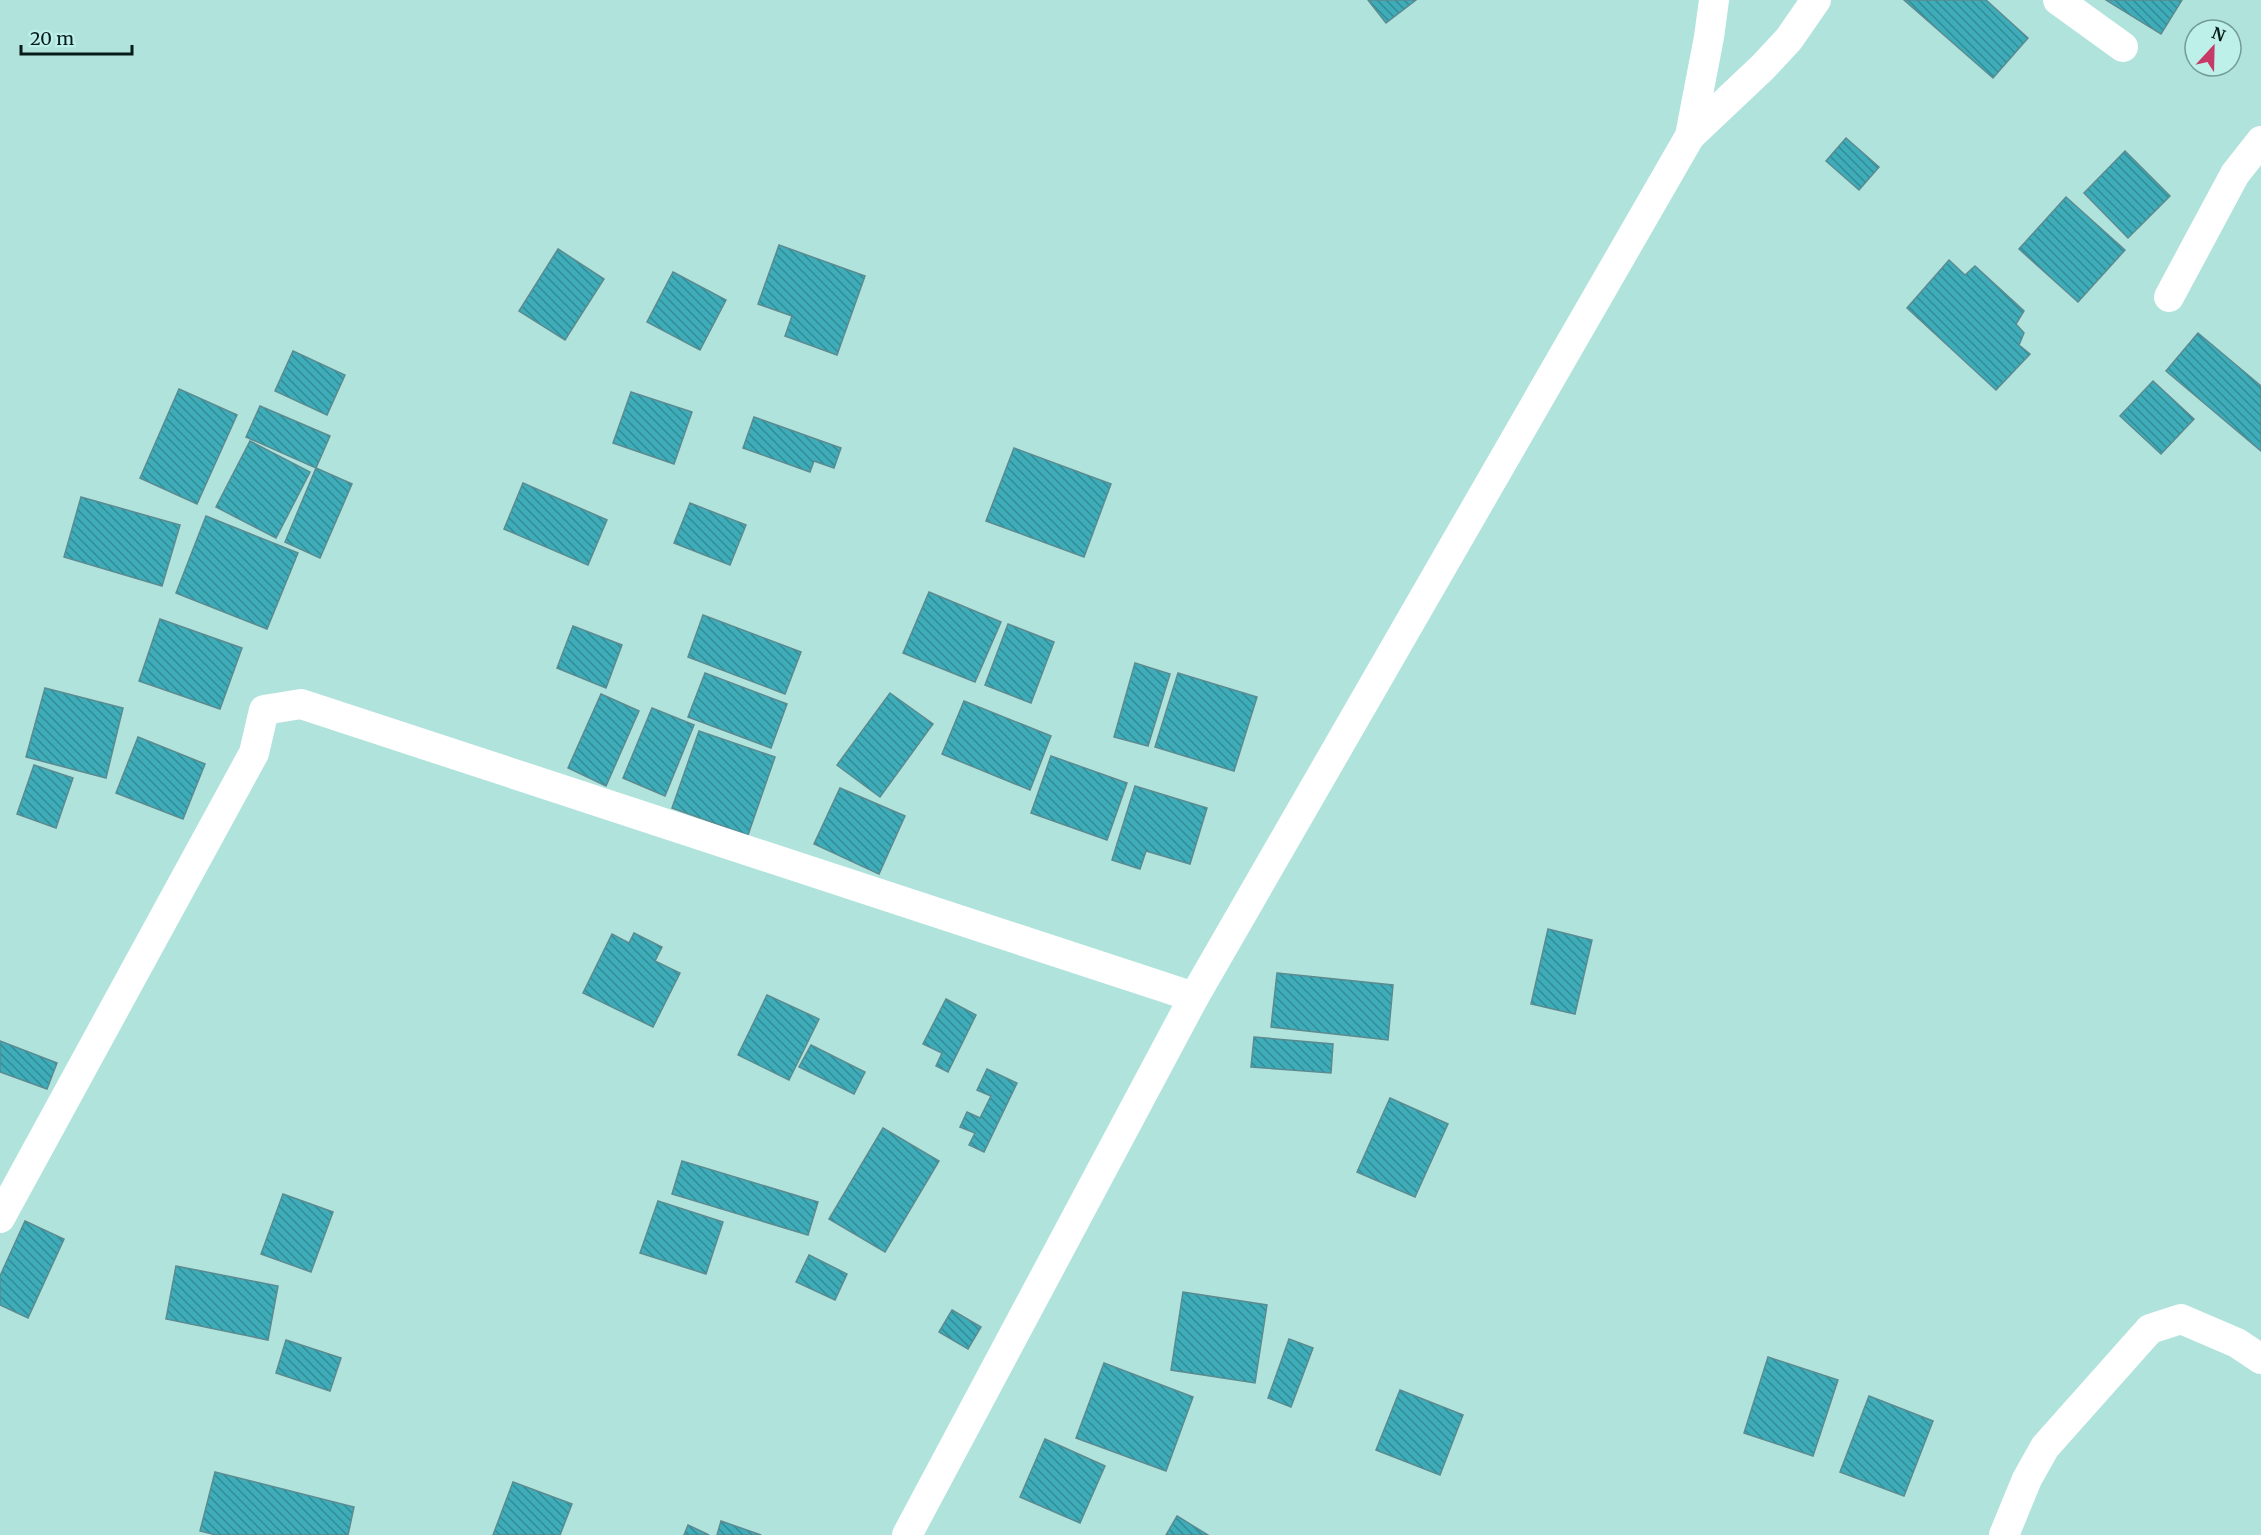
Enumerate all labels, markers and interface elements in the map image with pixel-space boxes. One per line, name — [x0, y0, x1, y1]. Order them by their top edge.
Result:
scale bar — [21, 18, 132, 56]
north arrow — [2183, 18, 2243, 78]
text: N — [2209, 22, 2229, 46]
text: 20 m — [30, 27, 74, 50]

